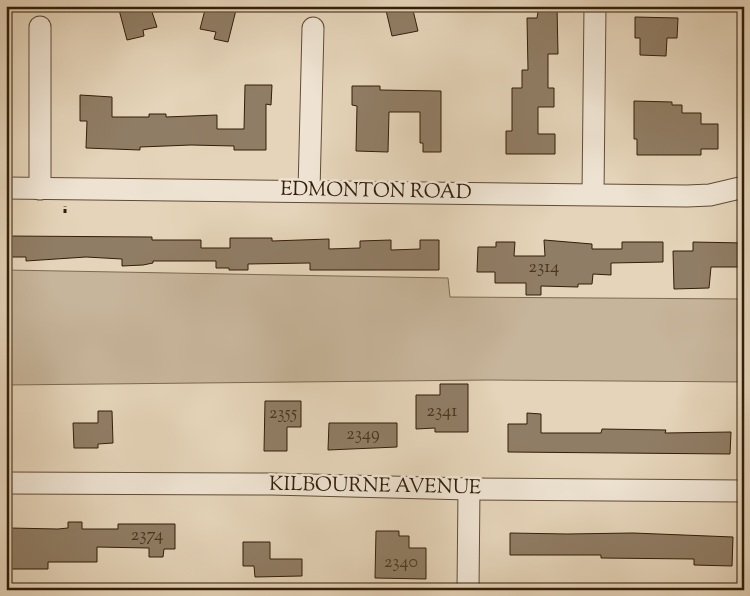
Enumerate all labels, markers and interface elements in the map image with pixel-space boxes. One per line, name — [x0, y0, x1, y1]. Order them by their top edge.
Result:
street label: EDMONTON ROAD — [280, 176, 472, 208]
house number: 2314 — [529, 255, 559, 281]
house number: 2341 — [427, 399, 457, 425]
house number: 2355 — [269, 401, 297, 427]
house number: 2349 — [346, 422, 380, 448]
street label: KILBOURNE AVENUE — [269, 471, 481, 503]
house number: 2374 — [131, 523, 163, 549]
house number: 2340 — [384, 550, 418, 576]

